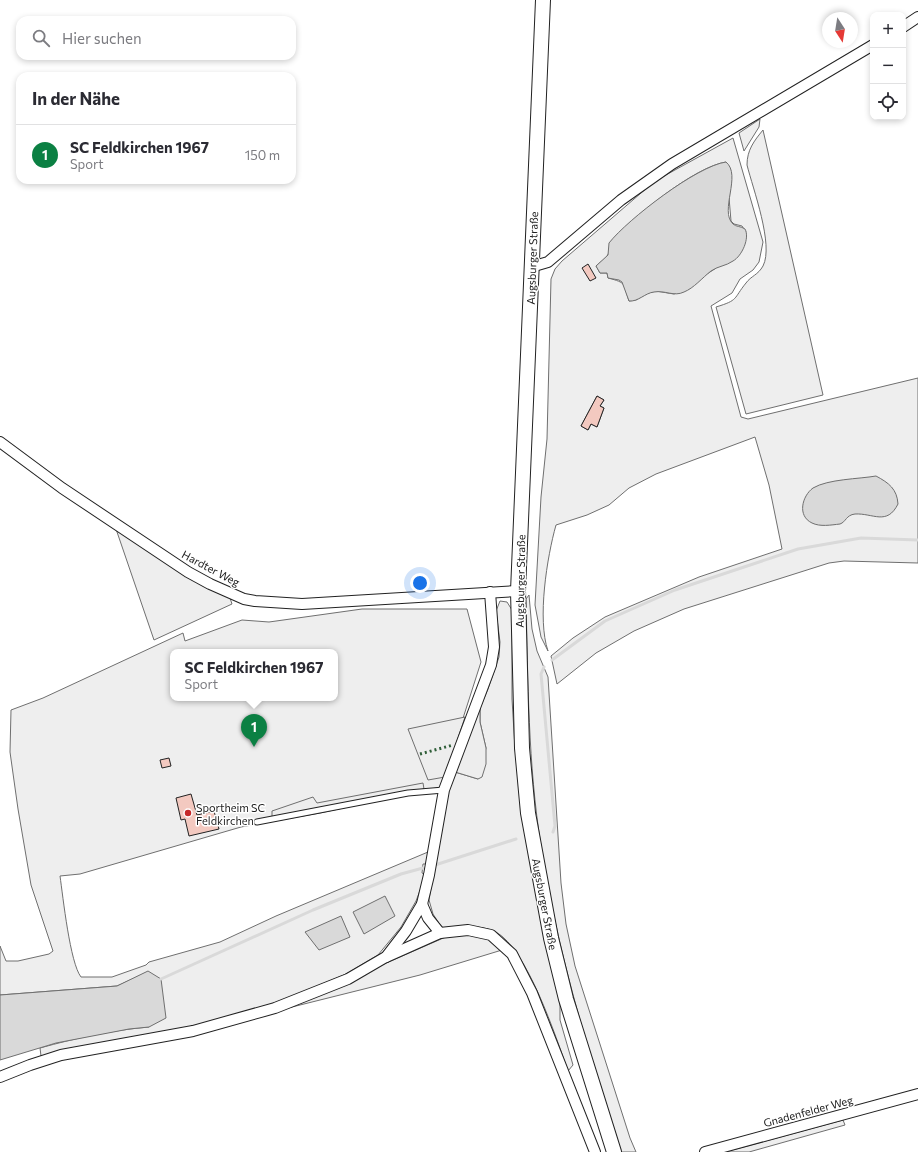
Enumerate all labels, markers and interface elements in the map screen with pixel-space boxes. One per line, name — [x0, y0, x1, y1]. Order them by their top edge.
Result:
north arrow — [822, 12, 858, 48]
map controls — [870, 12, 906, 120]
button: + — [870, 12, 906, 48]
search box — [16, 16, 296, 60]
icon: search — [30, 27, 52, 49]
text: Hier suchen — [62, 29, 142, 47]
button: − — [870, 48, 906, 84]
button: locate — [870, 84, 906, 120]
text: In der Nähe — [32, 88, 120, 109]
text: SC Feldkirchen 1967 — [70, 138, 209, 156]
text: 1 — [42, 147, 48, 163]
text: 150 m — [245, 147, 280, 163]
text: Sport — [70, 156, 104, 172]
street label: Augsburger Straße — [524, 211, 540, 305]
street label: Augsburger Straße — [513, 534, 527, 628]
street label: Hardter Weg — [180, 547, 242, 589]
your location — [410, 573, 430, 593]
popup — [170, 649, 338, 701]
text: SC Feldkirchen 1967 — [185, 658, 323, 676]
text: Sport — [185, 676, 218, 692]
pin: 1 — [241, 714, 267, 747]
place label: Sportheim SC Feldkirchen — [196, 801, 265, 827]
marker: Sportheim SC Feldkirchen — [183, 808, 193, 818]
street label: Augsburger Straße — [530, 857, 560, 951]
street label: Gnadenfelder Weg — [762, 1093, 854, 1129]

